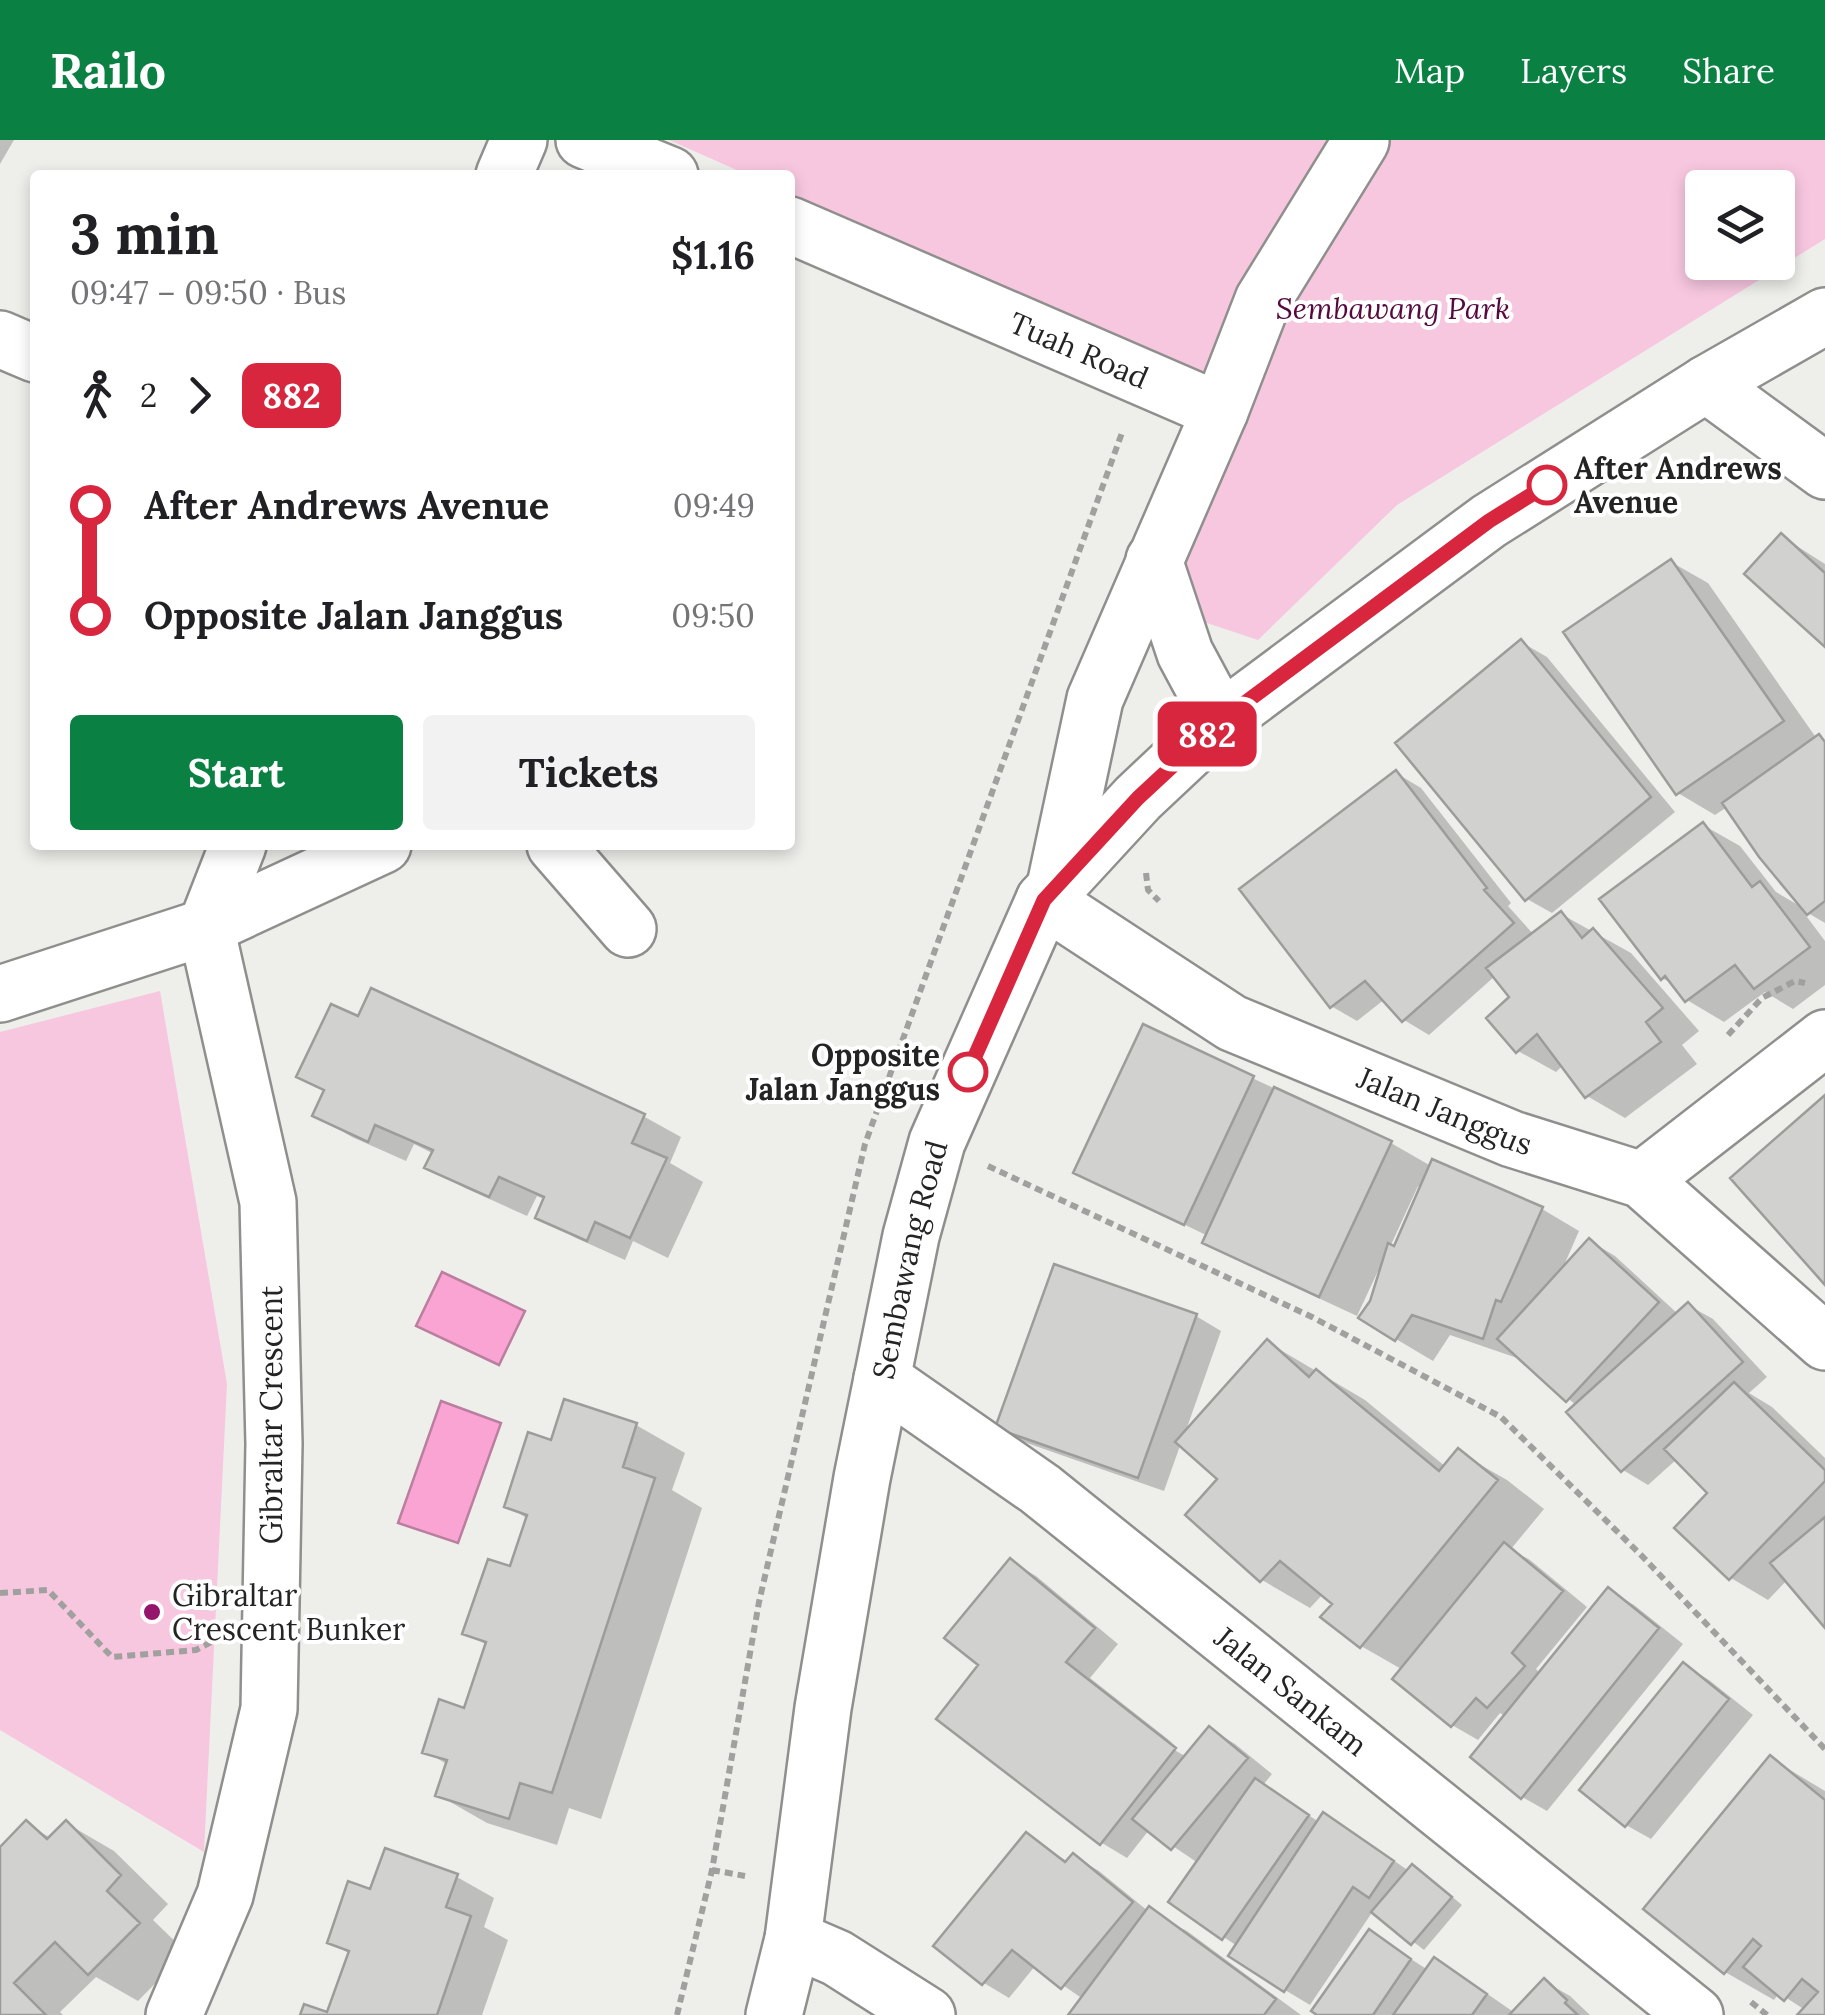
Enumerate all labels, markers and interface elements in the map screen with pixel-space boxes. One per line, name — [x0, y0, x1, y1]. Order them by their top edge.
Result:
text: Railo — [50, 40, 166, 101]
text: Map — [1394, 48, 1465, 93]
text: Layers — [1520, 48, 1627, 93]
text: Share — [1682, 48, 1775, 93]
map controls — [1685, 170, 1795, 280]
button: layers — [1685, 170, 1795, 280]
text: 3 min — [70, 199, 219, 269]
text: $1.16 — [671, 231, 755, 279]
text: 09:47 – 09:50 · Bus — [70, 272, 346, 313]
park label: Sembawang Park — [1276, 289, 1510, 327]
street label: Tuah Road — [1004, 303, 1154, 397]
icon: walk — [70, 368, 125, 423]
icon: forward — [172, 368, 227, 423]
text: 882 — [262, 373, 321, 418]
text: 2 — [140, 375, 157, 416]
place label: After Andrews Avenue — [1574, 449, 1782, 521]
marker: After Andrews Avenue — [1528, 466, 1566, 504]
text: After Andrews Avenue — [144, 481, 549, 529]
text: 09:49 — [673, 485, 755, 526]
text: Opposite Jalan Janggus — [144, 591, 563, 639]
text: 09:50 — [671, 595, 755, 636]
line badge: 882 — [1150, 702, 1264, 766]
text: 882 — [1178, 712, 1236, 757]
button: Start — [70, 715, 403, 830]
button: Tickets — [423, 715, 755, 830]
place label: Opposite Jalan Janggus — [746, 1036, 940, 1109]
marker: Opposite Jalan Janggus — [949, 1053, 987, 1091]
street label: Jalan Janggus — [1351, 1058, 1537, 1163]
street label: Sembawang Road — [863, 1136, 956, 1382]
street label: Gibraltar Crescent — [252, 1285, 290, 1544]
place label: Gibraltar Crescent Bunker — [172, 1576, 405, 1648]
marker: Gibraltar Crescent Bunker — [141, 1601, 163, 1623]
street label: Jalan Sankam — [1207, 1618, 1376, 1764]

